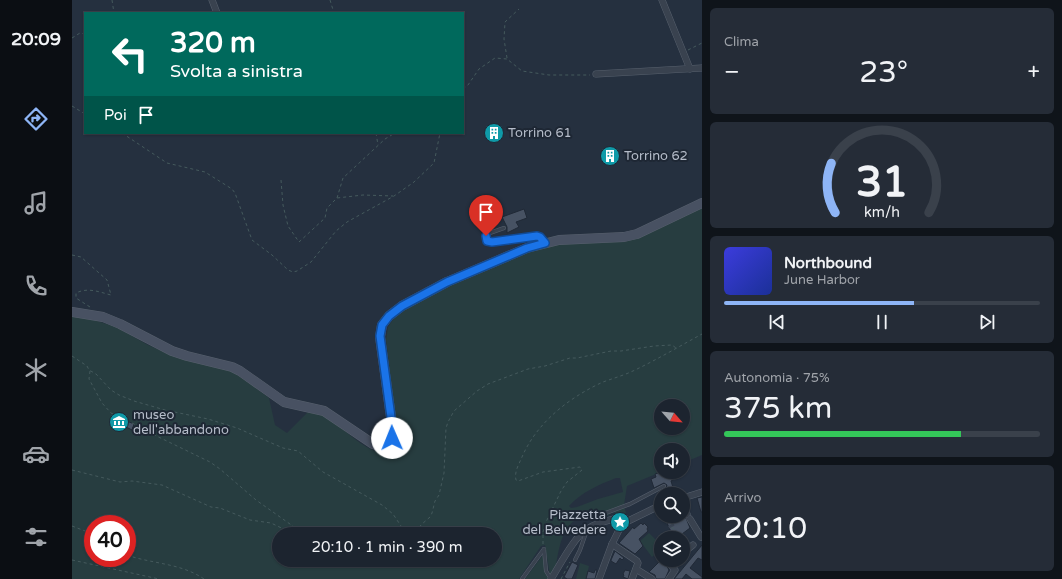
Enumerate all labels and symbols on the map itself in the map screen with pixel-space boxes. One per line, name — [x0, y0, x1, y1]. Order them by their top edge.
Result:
building icon: Torrino 61 — [483, 122, 505, 144]
place label: Torrino 61 — [508, 125, 572, 141]
building icon: Torrino 62 — [599, 145, 621, 167]
place label: Torrino 62 — [624, 148, 688, 164]
pin — [469, 195, 503, 236]
north arrow — [654, 399, 690, 435]
place label: museo dell'abbandono — [133, 407, 229, 438]
museum icon: museo dell'abbandono — [108, 411, 130, 433]
position arrow — [371, 417, 413, 459]
place label: Piazzetta del Belvedere — [522, 507, 606, 538]
place icon: Piazzetta del Belvedere — [609, 511, 631, 533]
speed limit sign: 40 — [84, 515, 136, 567]

